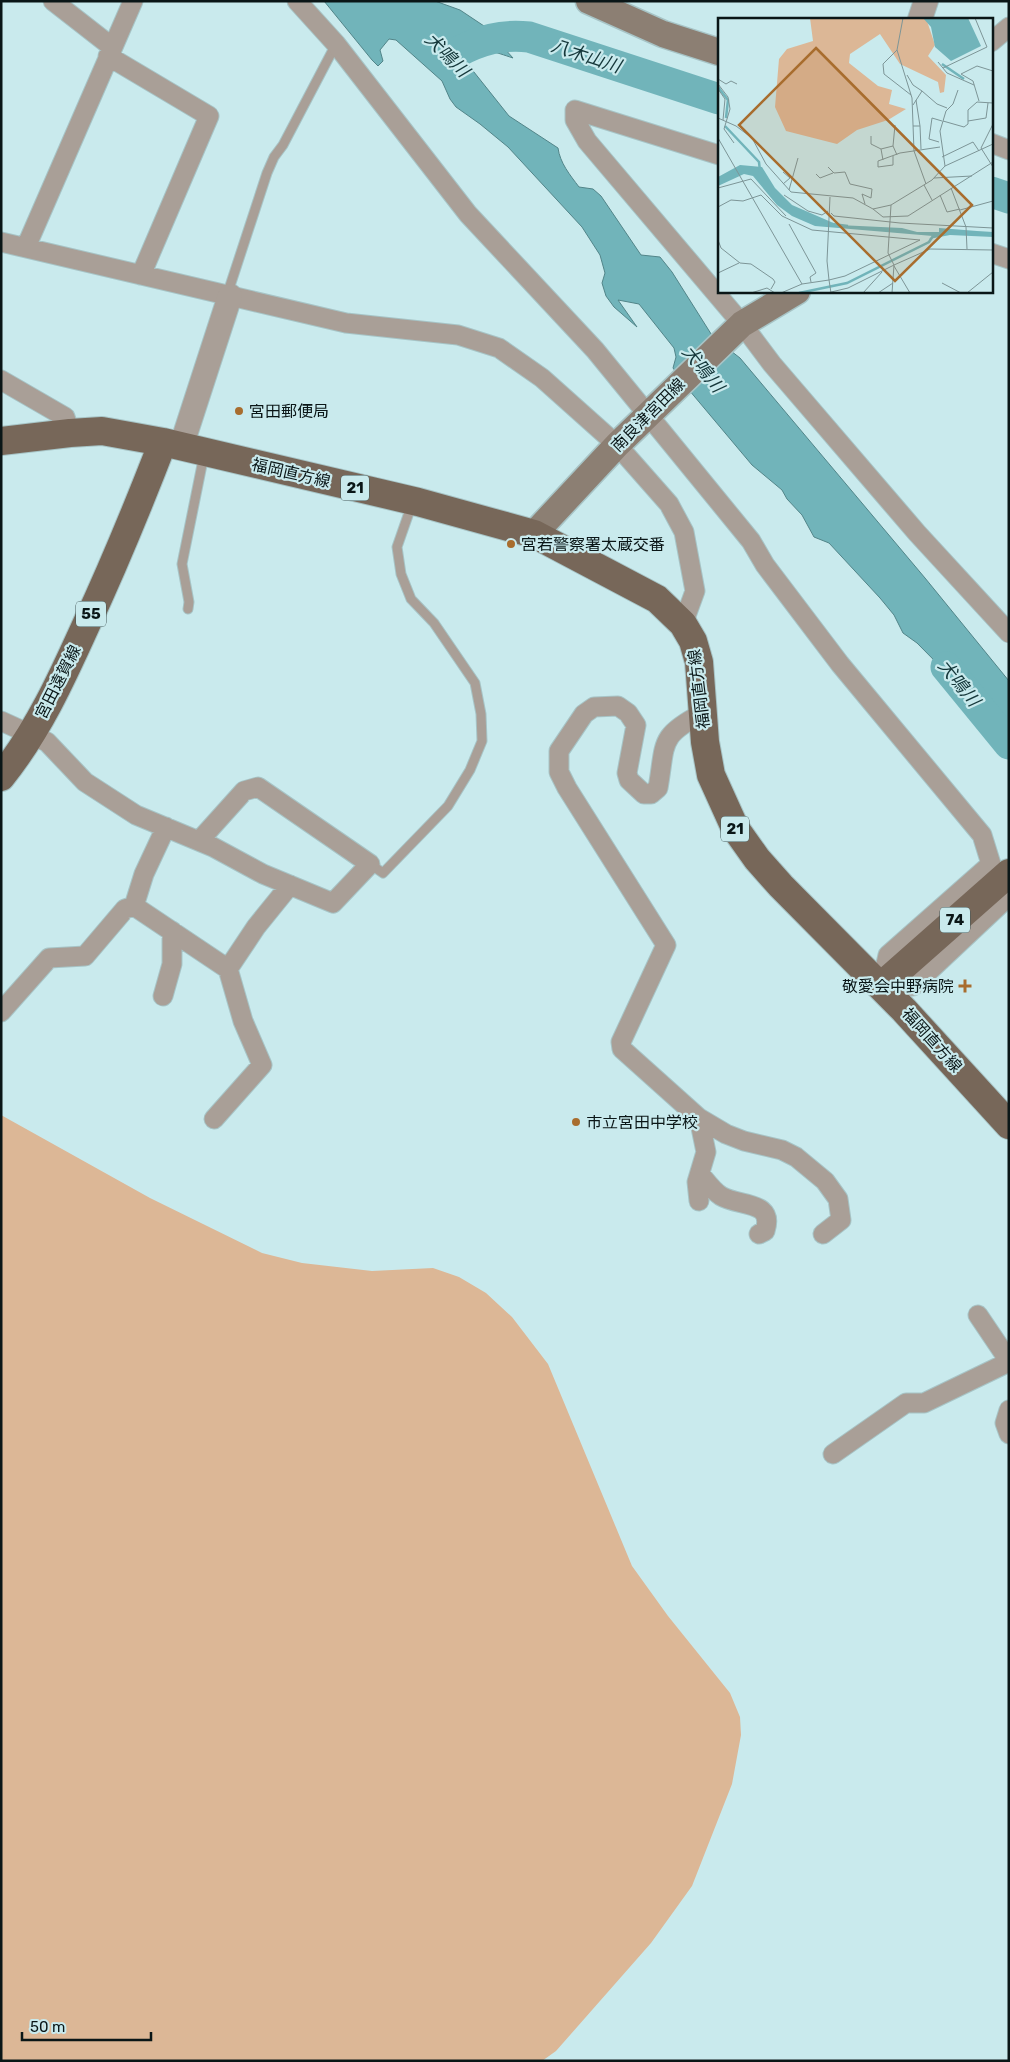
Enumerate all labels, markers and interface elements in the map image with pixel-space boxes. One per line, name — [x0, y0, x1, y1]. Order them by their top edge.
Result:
inset map — [718, 18, 992, 292]
water label: 犬鳴川 — [420, 28, 475, 83]
water label: 八木山川 — [548, 34, 626, 78]
water label: 犬鳴川 — [677, 341, 730, 398]
street label: 南良津宮田線 — [607, 374, 689, 456]
place label: 宮田郵便局 — [249, 402, 329, 421]
marker: 宮田郵便局 — [233, 405, 245, 417]
street label: 福岡直方線 — [250, 455, 332, 491]
road number: 21 — [341, 476, 369, 500]
place label: 宮若警察署太蔵交番 — [521, 535, 665, 554]
marker: 宮若警察署太蔵交番 — [505, 538, 517, 550]
road number: 55 — [76, 602, 106, 626]
street label: 宮田遠賀線 — [31, 642, 85, 722]
street label: 福岡直方線 — [685, 648, 713, 730]
water label: 犬鳴川 — [933, 655, 986, 712]
road number: 21 — [721, 816, 749, 842]
road number: 74 — [940, 908, 970, 932]
place label: 敬愛会中野病院 — [842, 977, 954, 996]
marker: 敬愛会中野病院 — [958, 979, 972, 993]
street label: 福岡直方線 — [898, 1004, 966, 1076]
place label: 市立宮田中学校 — [586, 1113, 698, 1132]
marker: 市立宮田中学校 — [570, 1116, 582, 1128]
scale bar — [22, 2010, 151, 2042]
text: 50 m — [30, 2018, 65, 2036]

